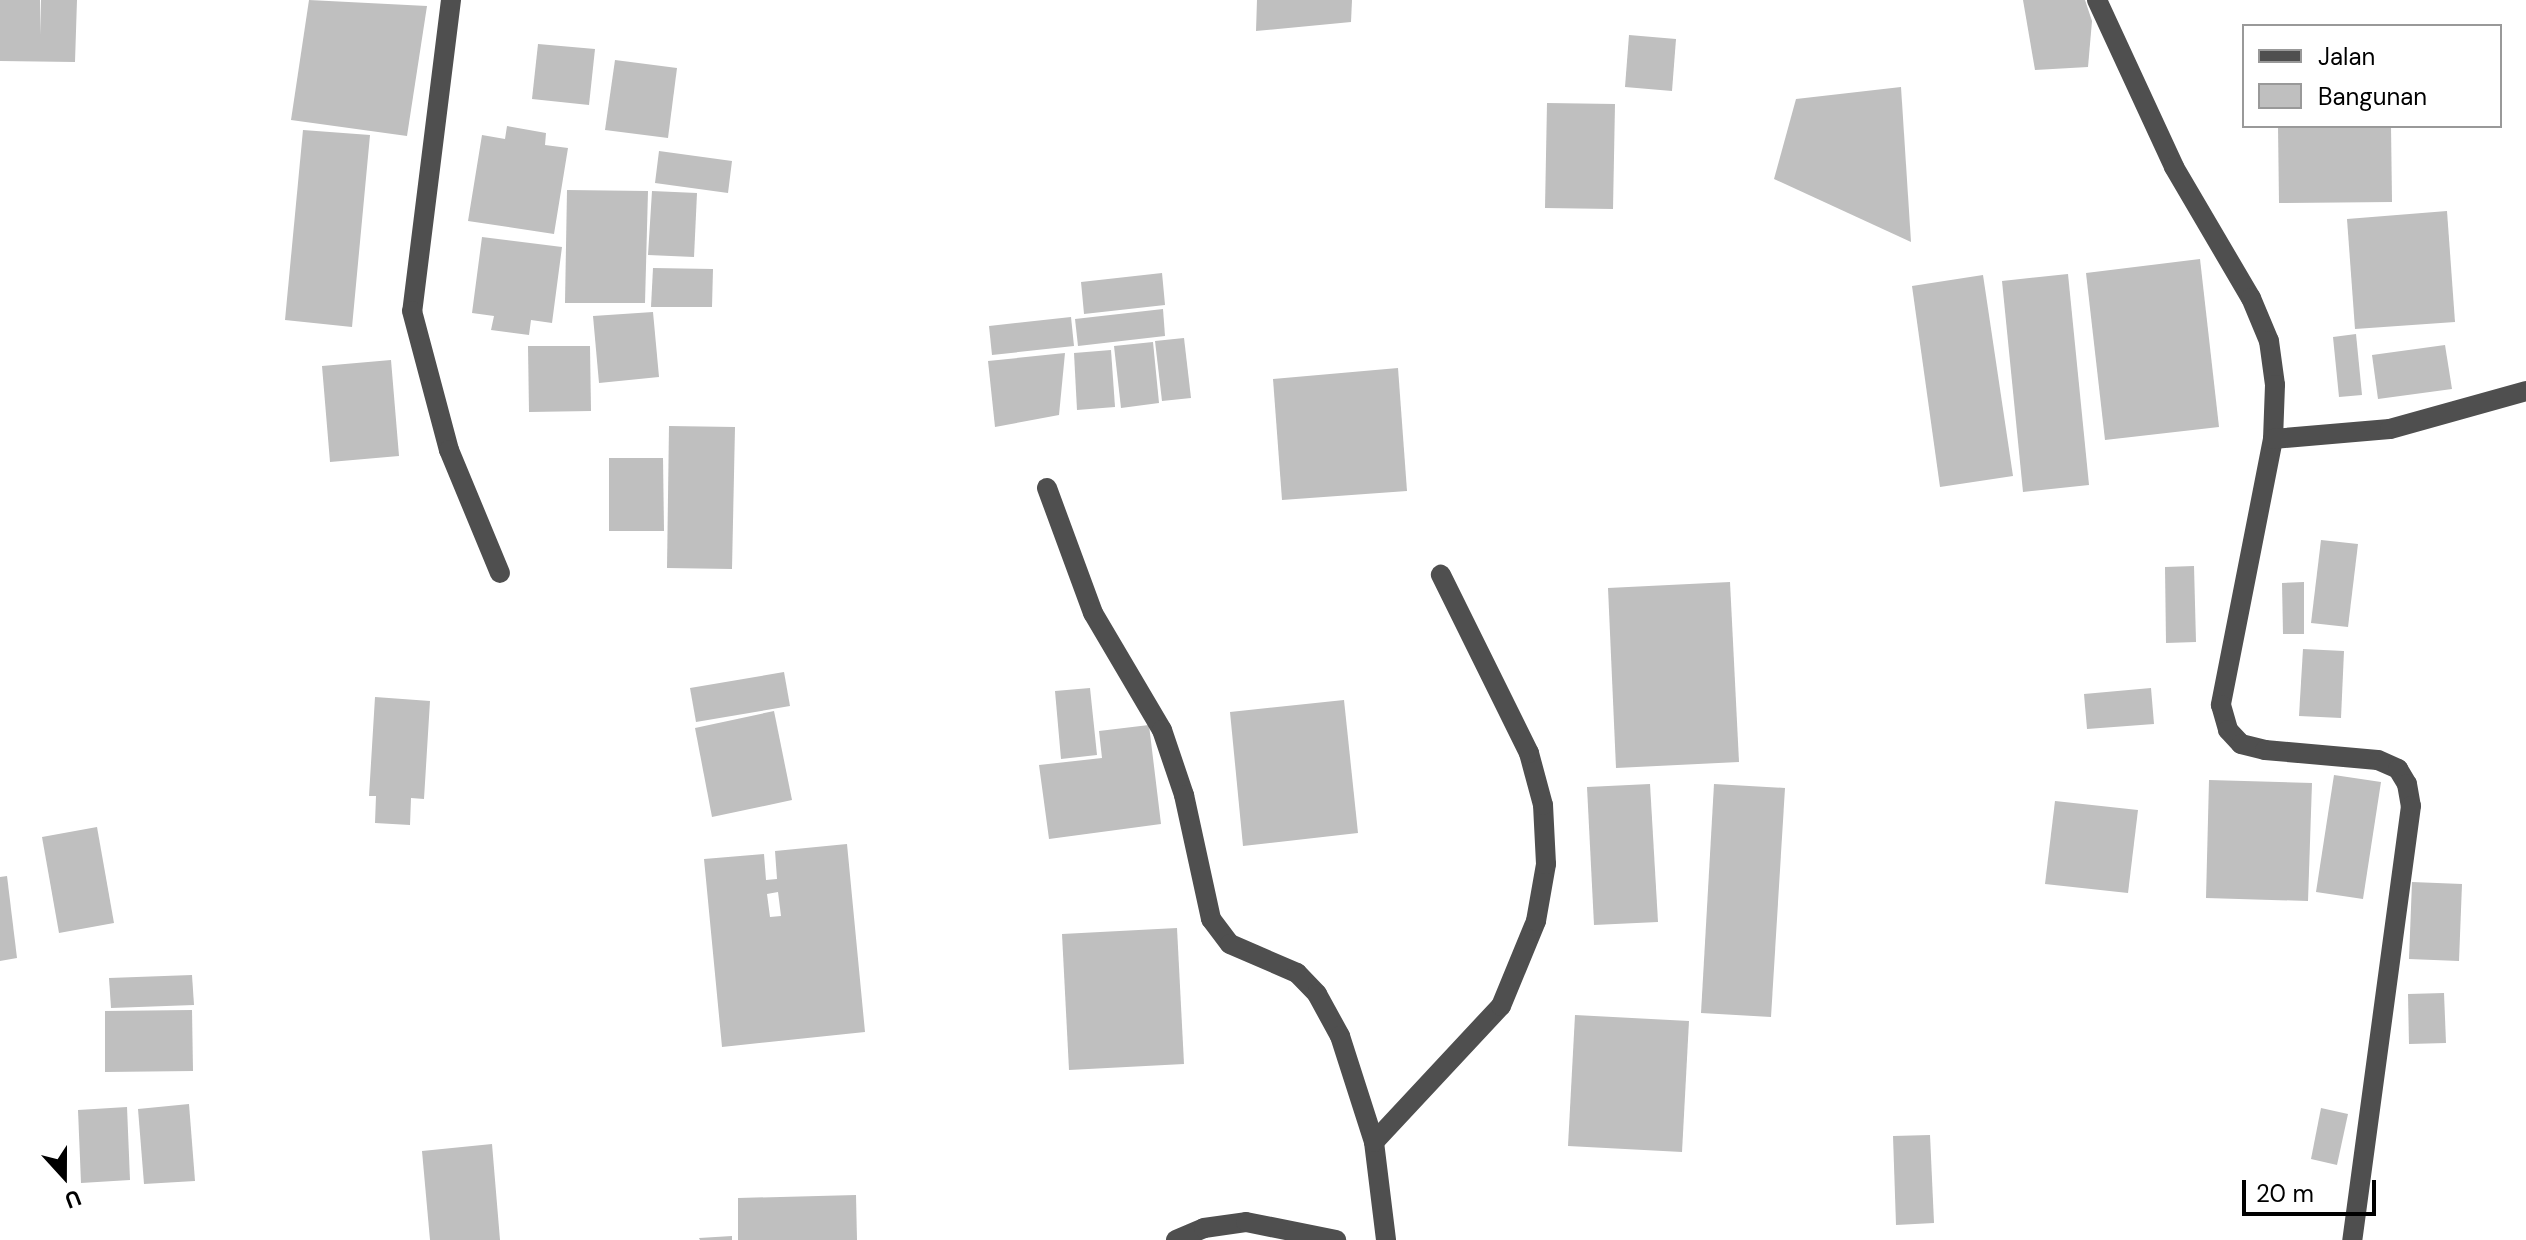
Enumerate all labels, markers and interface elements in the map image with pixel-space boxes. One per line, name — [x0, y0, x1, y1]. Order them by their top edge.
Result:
legend — [2242, 24, 2502, 128]
text: Jalan — [2318, 41, 2375, 72]
text: Bangunan — [2318, 81, 2427, 112]
north arrow — [24, 1136, 104, 1216]
scale bar — [2246, 1164, 2380, 1214]
text: 20 m — [2256, 1178, 2314, 1209]
text: U — [61, 1183, 85, 1215]

